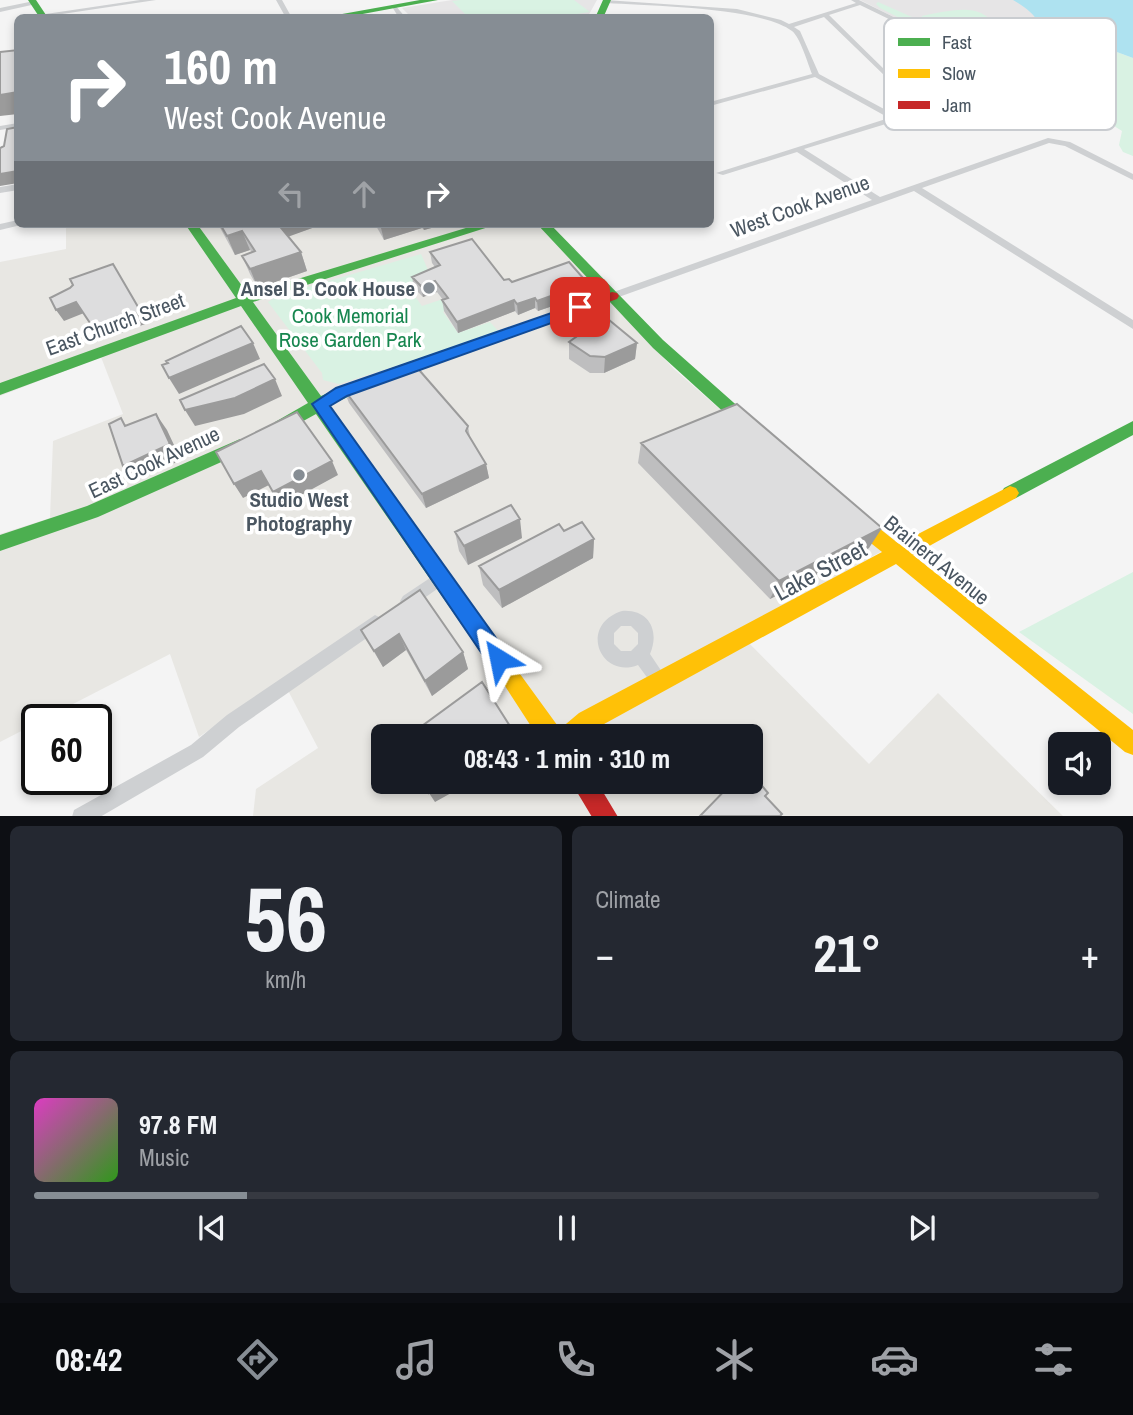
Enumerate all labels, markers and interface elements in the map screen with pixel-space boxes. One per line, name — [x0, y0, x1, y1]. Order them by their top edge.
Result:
legend — [884, 18, 1116, 130]
text: Fast — [942, 29, 972, 55]
text: 160 m — [164, 33, 278, 99]
icon: right — [49, 42, 140, 133]
text: Slow — [942, 60, 977, 86]
text: Jam — [942, 92, 971, 118]
text: West Cook Avenue — [164, 96, 386, 139]
street label: West Cook Avenue — [727, 167, 873, 245]
icon: left — [272, 175, 310, 213]
icon: ahead — [345, 175, 383, 213]
icon: right — [418, 175, 456, 213]
place label: Ansel B. Cook House — [241, 274, 415, 303]
pin — [550, 277, 610, 337]
marker: Ansel B. Cook House — [421, 280, 437, 296]
street label: East Church Street — [42, 285, 189, 363]
icon: arrive — [561, 288, 599, 326]
park label: Cook Memorial Rose Garden Park — [279, 301, 422, 354]
street label: East Cook Avenue — [84, 419, 224, 505]
marker: Studio West Photography — [291, 467, 307, 483]
place label: Studio West Photography — [246, 485, 353, 538]
street label: Brainerd Avenue — [878, 508, 996, 612]
street label: Lake Street — [768, 532, 872, 608]
position arrow — [462, 622, 536, 696]
speed limit sign: 60 — [21, 704, 112, 795]
map controls — [1048, 732, 1111, 795]
button: sound — [1048, 732, 1111, 795]
text: 08:43 · 1 min · 310 m — [464, 741, 670, 776]
text: 56 — [244, 857, 327, 979]
text: Climate — [596, 884, 660, 915]
text: 21° — [813, 918, 881, 988]
text: − — [596, 929, 614, 980]
text: + — [1081, 929, 1099, 980]
text: km/h — [265, 964, 306, 995]
text: 97.8 FM — [139, 1107, 217, 1142]
text: Music — [139, 1142, 189, 1173]
icon: previous — [193, 1209, 231, 1247]
icon: pause — [548, 1209, 586, 1247]
icon: next — [903, 1209, 941, 1247]
icon: directions — [233, 1335, 282, 1384]
icon: music — [392, 1335, 441, 1384]
icon: phone — [551, 1335, 600, 1384]
icon: climate — [710, 1335, 759, 1384]
icon: car — [870, 1335, 919, 1384]
icon: filters — [1029, 1335, 1078, 1384]
text: 08:42 — [55, 1338, 122, 1381]

